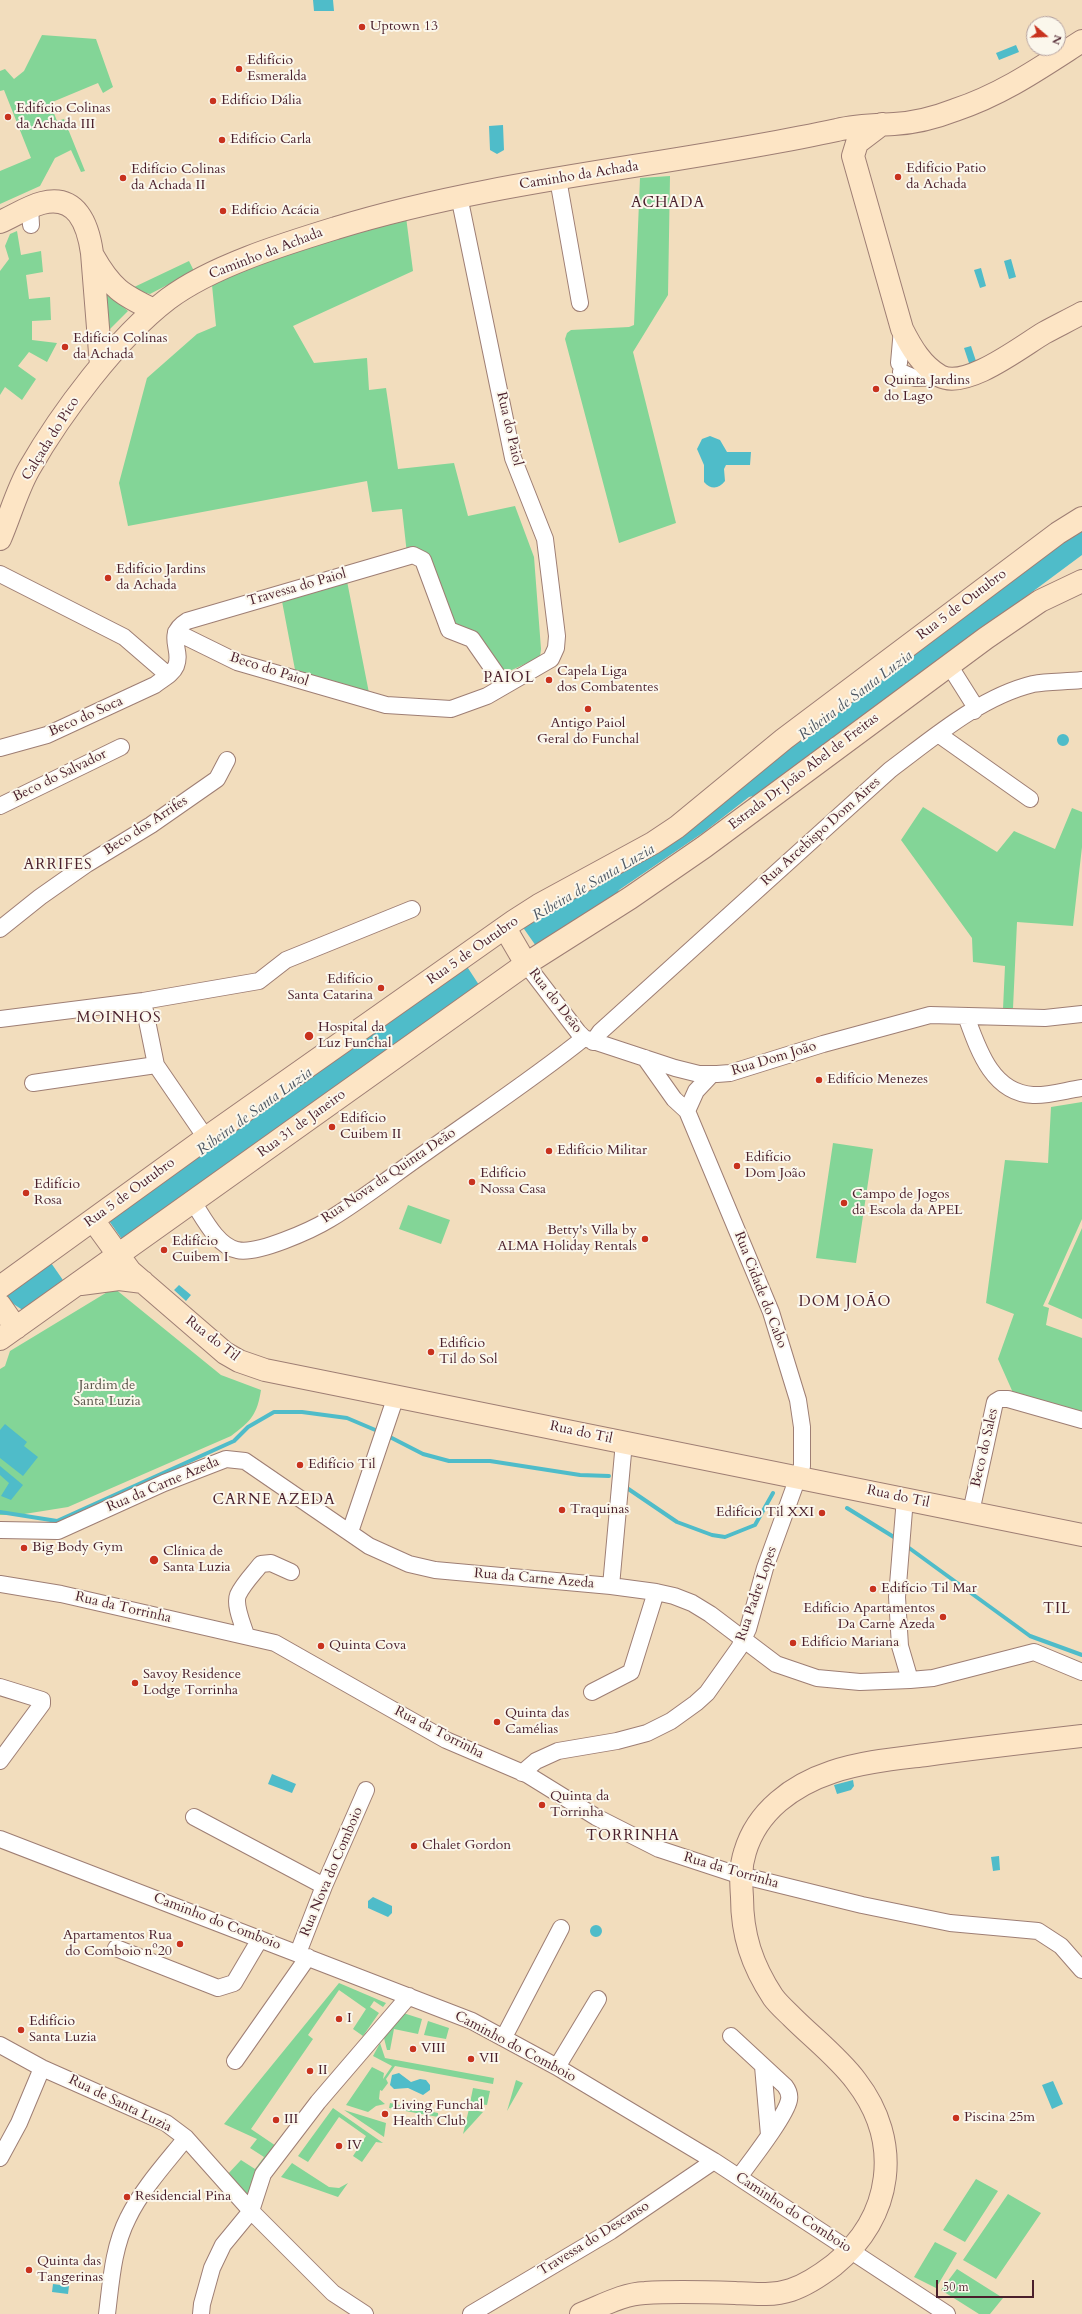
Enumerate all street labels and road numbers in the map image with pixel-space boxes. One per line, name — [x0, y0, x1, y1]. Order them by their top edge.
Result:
street label: Caminho da Achada — [518, 158, 640, 194]
street label: Caminho da Achada — [207, 225, 325, 283]
street label: Rua do Paiol — [492, 390, 526, 468]
street label: Calçada do Pico — [19, 394, 83, 484]
street label: Travessa do Paiol — [246, 566, 348, 610]
street label: Rua 5 de Outubro — [914, 566, 1010, 644]
street label: Beco do Paiol — [228, 649, 310, 691]
street label: Beco do Soca — [46, 693, 126, 741]
street label: Estrada Dr João Abel de Freitas — [726, 710, 882, 834]
street label: Beco do Salvador — [10, 746, 110, 806]
street label: Rua Arcebispo Dom Aires — [758, 774, 884, 890]
street label: Beco dos Arrifes — [101, 793, 191, 859]
street label: Rua 5 de Outubro — [424, 913, 522, 989]
street label: Rua do Deão — [525, 965, 585, 1037]
street label: Rua Dom João — [730, 1038, 818, 1080]
street label: Rua 31 de Janeiro — [255, 1086, 349, 1162]
street label: Rua Nova da Quinta Deão — [319, 1125, 459, 1227]
street label: Rua 5 de Outubro — [81, 1155, 179, 1231]
street label: Rua Cidade do Cabo — [730, 1229, 790, 1351]
street label: Rua do Til — [182, 1313, 242, 1365]
street label: Beco do Sales — [968, 1407, 1002, 1489]
street label: Rua do Til — [548, 1418, 614, 1448]
street label: Rua da Carne Azeda — [104, 1454, 222, 1516]
street label: Rua do Til — [865, 1482, 931, 1512]
street label: Rua Padre Lopes — [733, 1545, 781, 1643]
street label: Rua da Carne Azeda — [473, 1565, 595, 1593]
street label: Rua da Torrinha — [73, 1589, 173, 1627]
street label: Rua da Torrinha — [391, 1703, 487, 1763]
street label: Rua Nova do Comboio — [297, 1805, 367, 1939]
street label: Rua da Torrinha — [682, 1849, 780, 1893]
street label: Caminho do Comboio — [151, 1890, 283, 1954]
street label: Caminho do Comboio — [451, 2008, 579, 2086]
street label: Rua de Santa Luzia — [66, 2072, 174, 2136]
street label: Caminho do Comboio — [732, 2169, 854, 2257]
street label: Travessa do Descanso — [535, 2198, 653, 2280]

